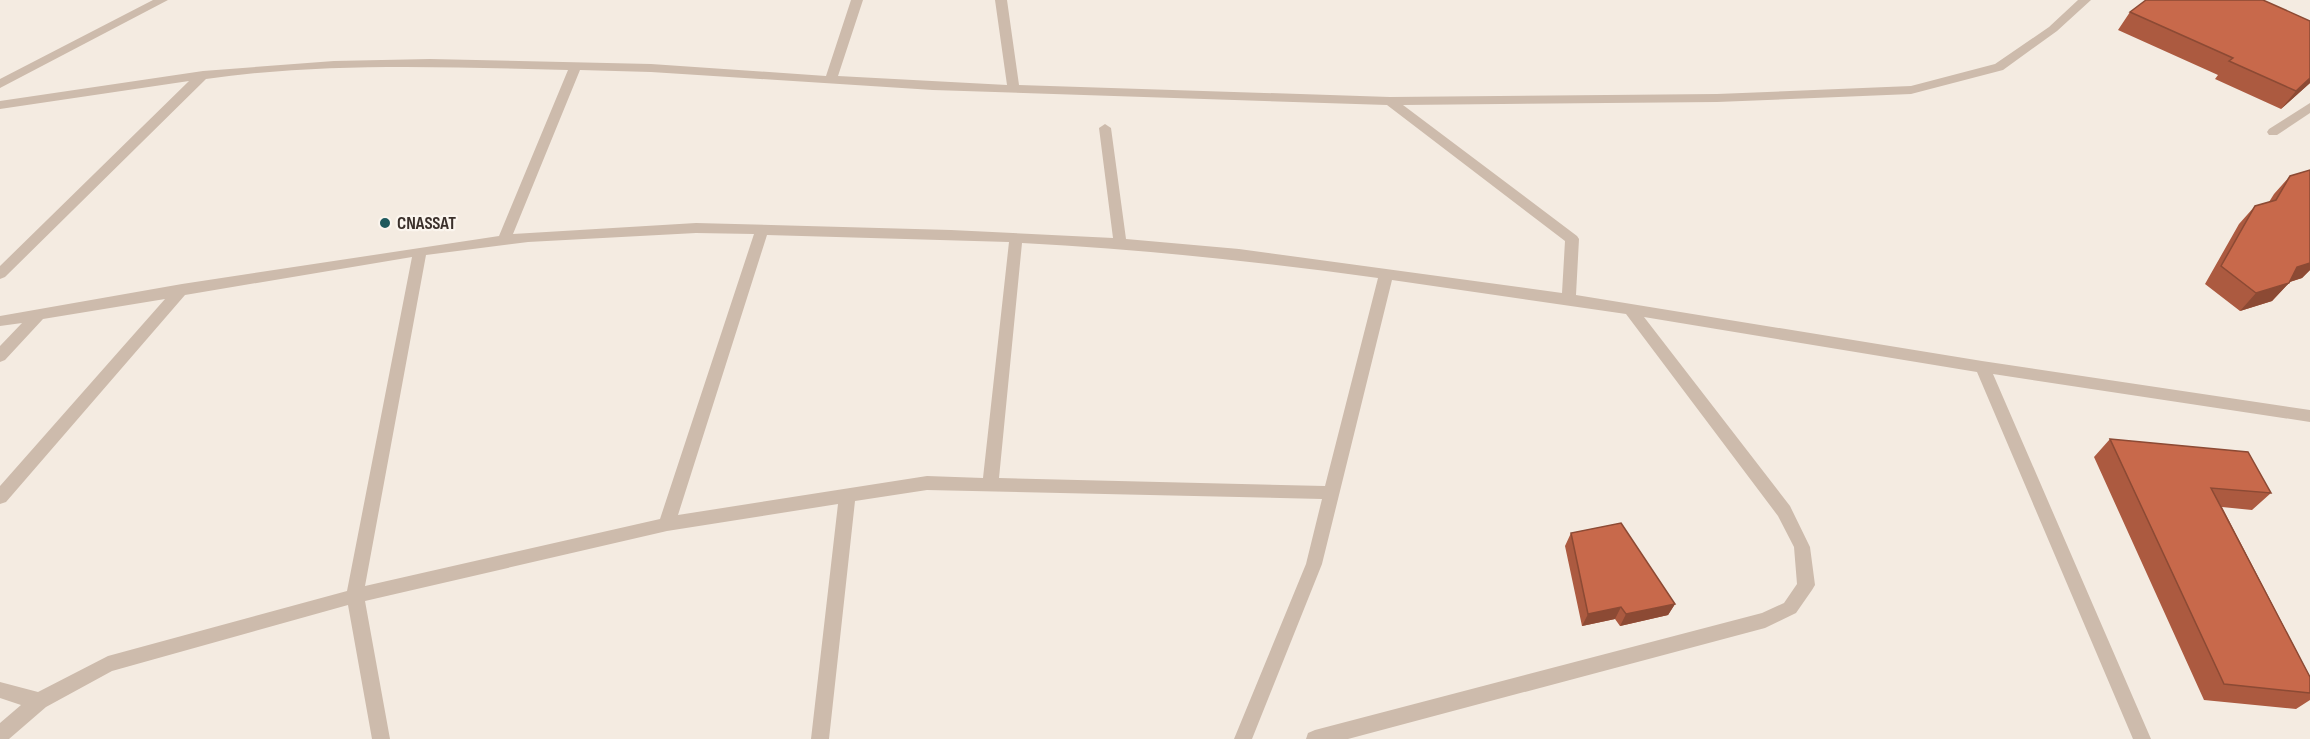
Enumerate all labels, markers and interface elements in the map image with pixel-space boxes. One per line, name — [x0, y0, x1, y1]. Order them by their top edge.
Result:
place label: CNASSAT — [397, 213, 456, 234]
marker: CNASSAT — [378, 216, 392, 230]

